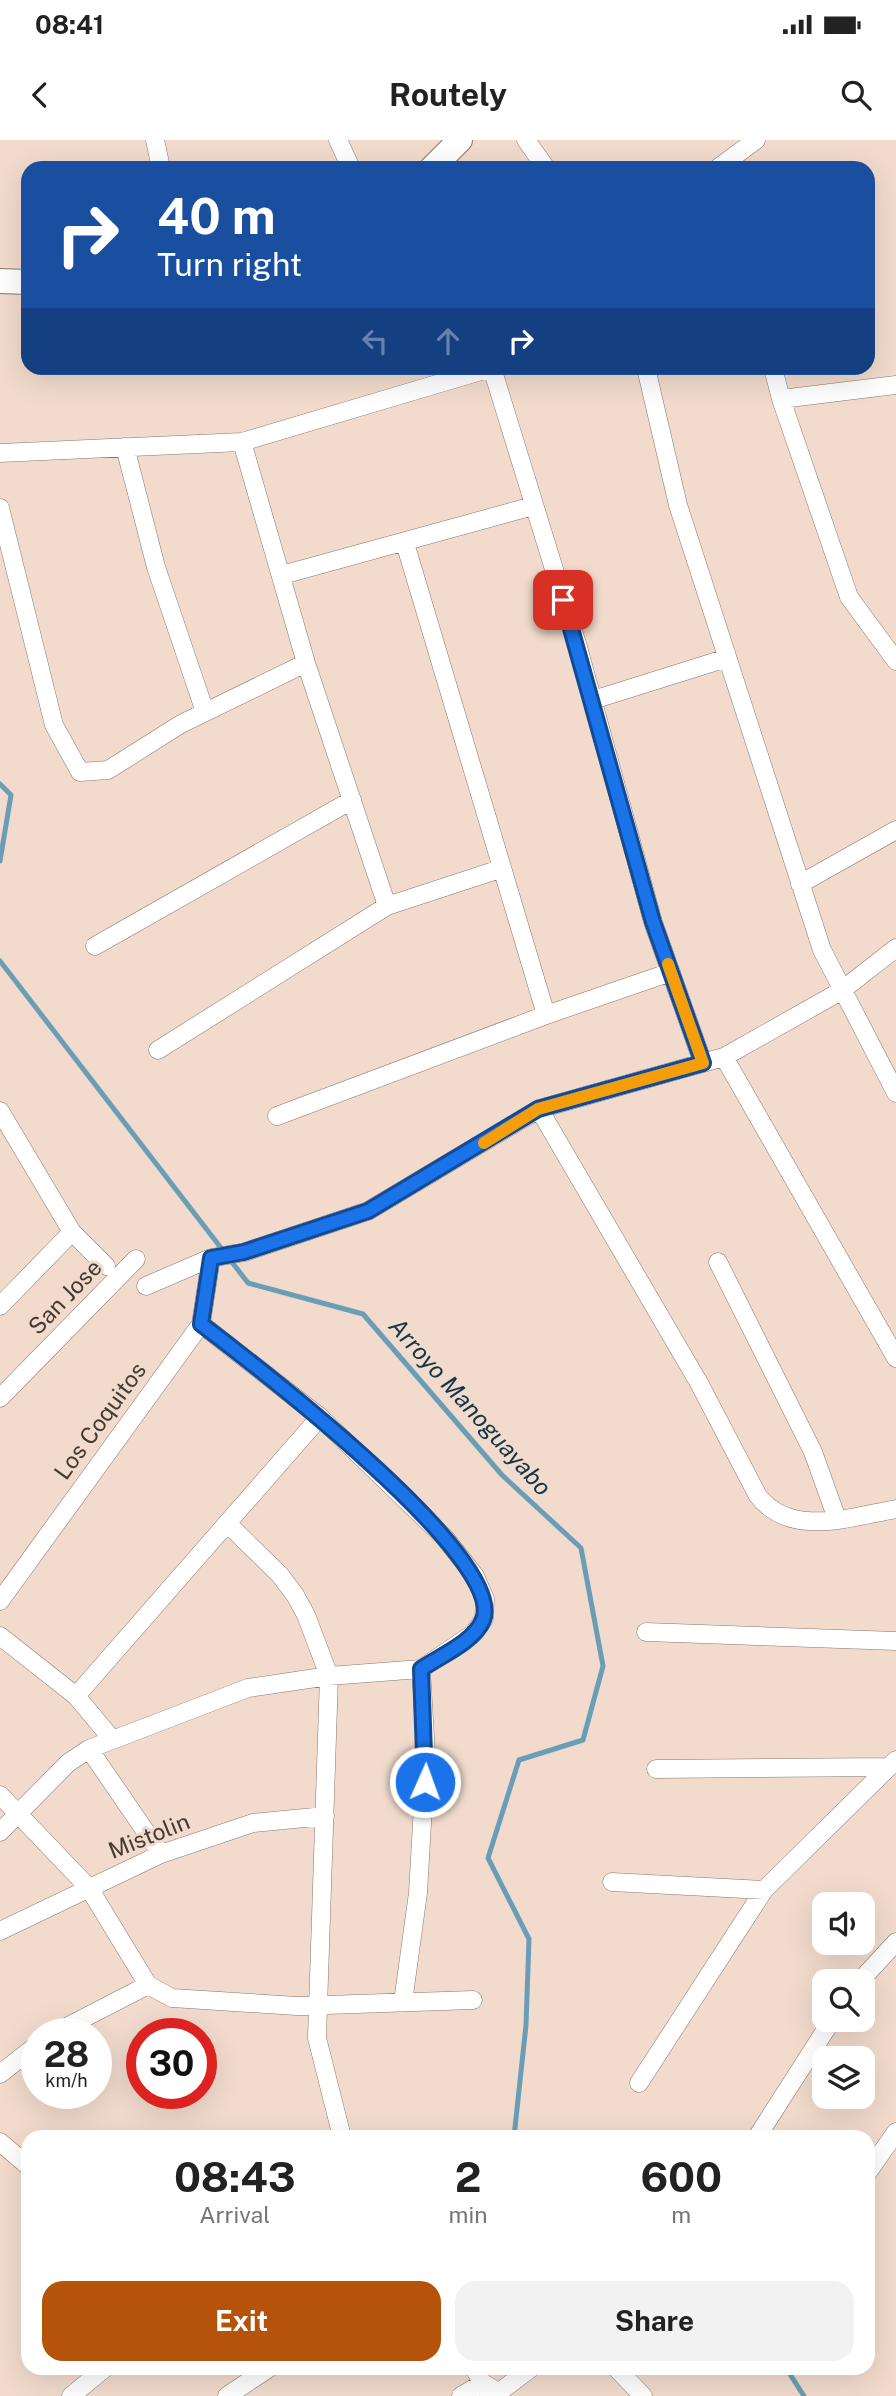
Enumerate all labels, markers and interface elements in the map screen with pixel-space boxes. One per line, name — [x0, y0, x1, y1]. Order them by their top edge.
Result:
text: 08:41 — [35, 9, 104, 40]
icon: back — [21, 76, 59, 114]
text: Routely — [389, 76, 507, 113]
icon: search — [837, 76, 875, 114]
text: 40 m — [157, 187, 276, 245]
icon: right — [42, 189, 133, 280]
text: Turn right — [157, 246, 302, 283]
icon: left — [356, 322, 394, 360]
icon: ahead — [429, 322, 467, 360]
icon: right — [502, 322, 540, 360]
pin — [533, 570, 593, 630]
icon: arrive — [544, 581, 582, 619]
street label: San Jose — [22, 1254, 107, 1340]
water label: Arroyo Manoguayabo — [384, 1312, 558, 1501]
street label: Los Coquitos — [48, 1357, 151, 1484]
position arrow — [388, 1745, 462, 1819]
street label: Mistolin — [104, 1807, 193, 1864]
map controls — [812, 1892, 875, 2109]
button: sound — [812, 1892, 875, 1955]
button: search — [812, 1969, 875, 2032]
speed limit sign: 30 — [126, 2018, 217, 2109]
text: 28 — [44, 2034, 89, 2075]
button: layers — [812, 2046, 875, 2109]
text: km/h — [45, 2070, 88, 2091]
text: 08:43 — [174, 2152, 296, 2201]
text: 2 — [455, 2152, 481, 2201]
text: 600 — [640, 2152, 722, 2201]
text: Arrival — [199, 2201, 270, 2228]
text: min — [449, 2201, 488, 2228]
text: m — [671, 2201, 691, 2228]
button: Exit — [42, 2281, 441, 2361]
button: Share — [455, 2281, 854, 2361]

